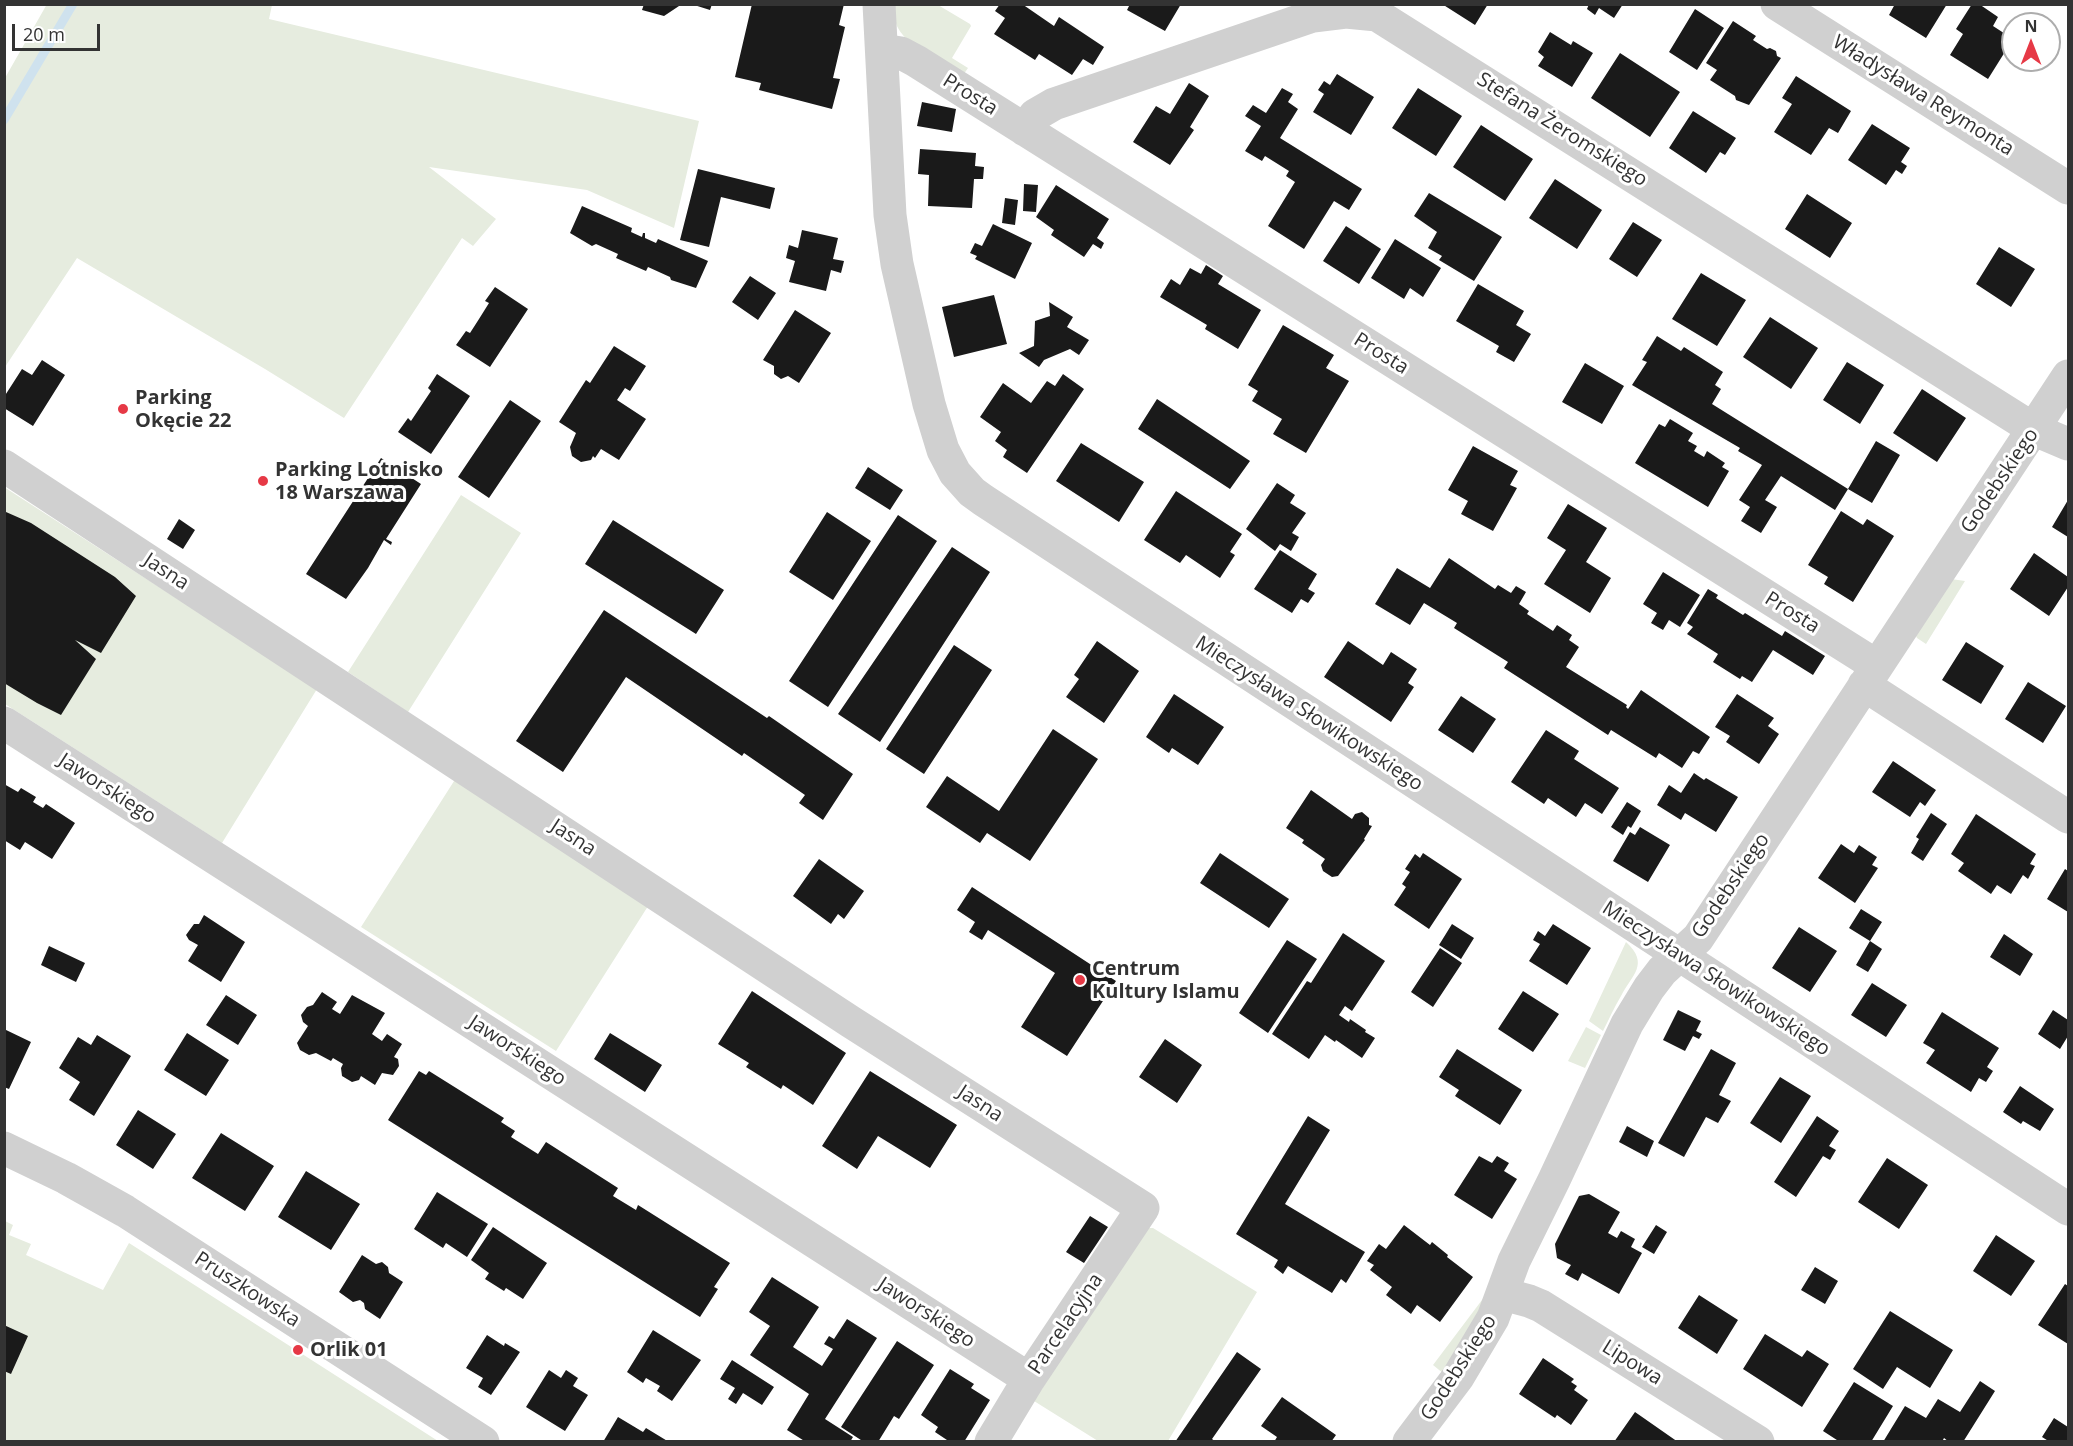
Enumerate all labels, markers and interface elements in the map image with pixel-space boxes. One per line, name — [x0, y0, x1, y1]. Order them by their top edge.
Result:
scale bar — [15, 12, 104, 50]
north arrow — [2001, 12, 2061, 72]
text: N — [2024, 15, 2038, 37]
text: 20 m — [23, 22, 65, 46]
street label: Władysława Reymonta — [1828, 30, 2018, 162]
street label: Stefana Żeromskiego — [1472, 68, 1652, 192]
street label: Prosta — [938, 69, 1002, 121]
street label: Prosta — [1349, 328, 1413, 380]
place label: Parking Okęcie 22 — [135, 386, 231, 433]
marker: Parking Okęcie 22 — [116, 402, 130, 416]
street label: Godebskiego — [1956, 424, 2044, 538]
place label: Parking Lotnisko 18 Warszawa — [275, 458, 443, 505]
marker: Parking Lotnisko 18 Warszawa — [256, 474, 270, 488]
street label: Jasna — [139, 548, 193, 596]
street label: Prosta — [1760, 587, 1824, 639]
street label: Mieczysława Słowikowskiego — [1191, 631, 1427, 797]
street label: Jaworskiego — [54, 749, 160, 829]
street label: Jasna — [546, 814, 600, 862]
street label: Godebskiego — [1687, 829, 1775, 943]
street label: Mieczysława Słowikowskiego — [1598, 896, 1834, 1062]
place label: Centrum Kultury Islamu — [1092, 957, 1240, 1004]
marker: Centrum Kultury Islamu — [1073, 973, 1087, 987]
street label: Jaworskiego — [464, 1011, 570, 1091]
street label: Jasna — [953, 1080, 1007, 1128]
street label: Pruszkowska — [190, 1247, 304, 1333]
street label: Parcelacyjna — [1024, 1269, 1108, 1379]
street label: Jaworskiego — [873, 1273, 979, 1353]
street label: Godebskiego — [1416, 1311, 1502, 1425]
street label: Lipowa — [1597, 1335, 1667, 1391]
place label: Orlik 01 — [310, 1338, 388, 1362]
marker: Orlik 01 — [291, 1343, 305, 1357]

